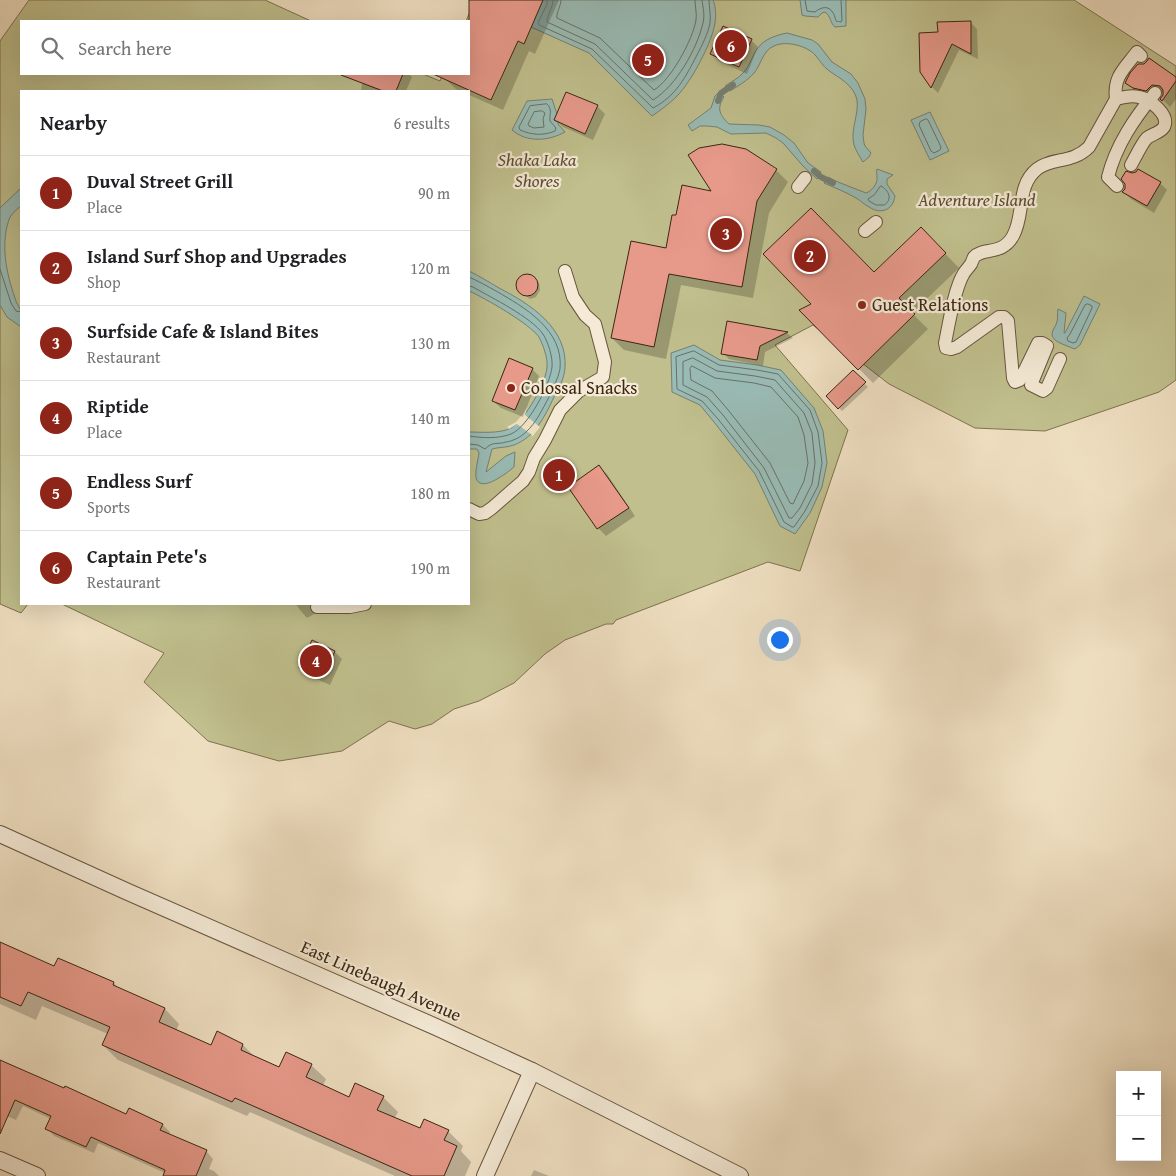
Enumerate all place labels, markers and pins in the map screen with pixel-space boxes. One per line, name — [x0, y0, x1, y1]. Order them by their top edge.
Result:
pin: 6 — [715, 27, 747, 65]
pin: 5 — [632, 41, 664, 79]
pin: 3 — [710, 215, 742, 253]
pin: 2 — [794, 237, 826, 275]
place label: Guest Relations — [872, 291, 988, 318]
marker: Guest Relations — [856, 299, 868, 311]
place label: Colossal Snacks — [521, 374, 637, 401]
marker: Colossal Snacks — [505, 382, 517, 394]
pin: 1 — [543, 456, 575, 494]
pin: 4 — [300, 642, 332, 680]

